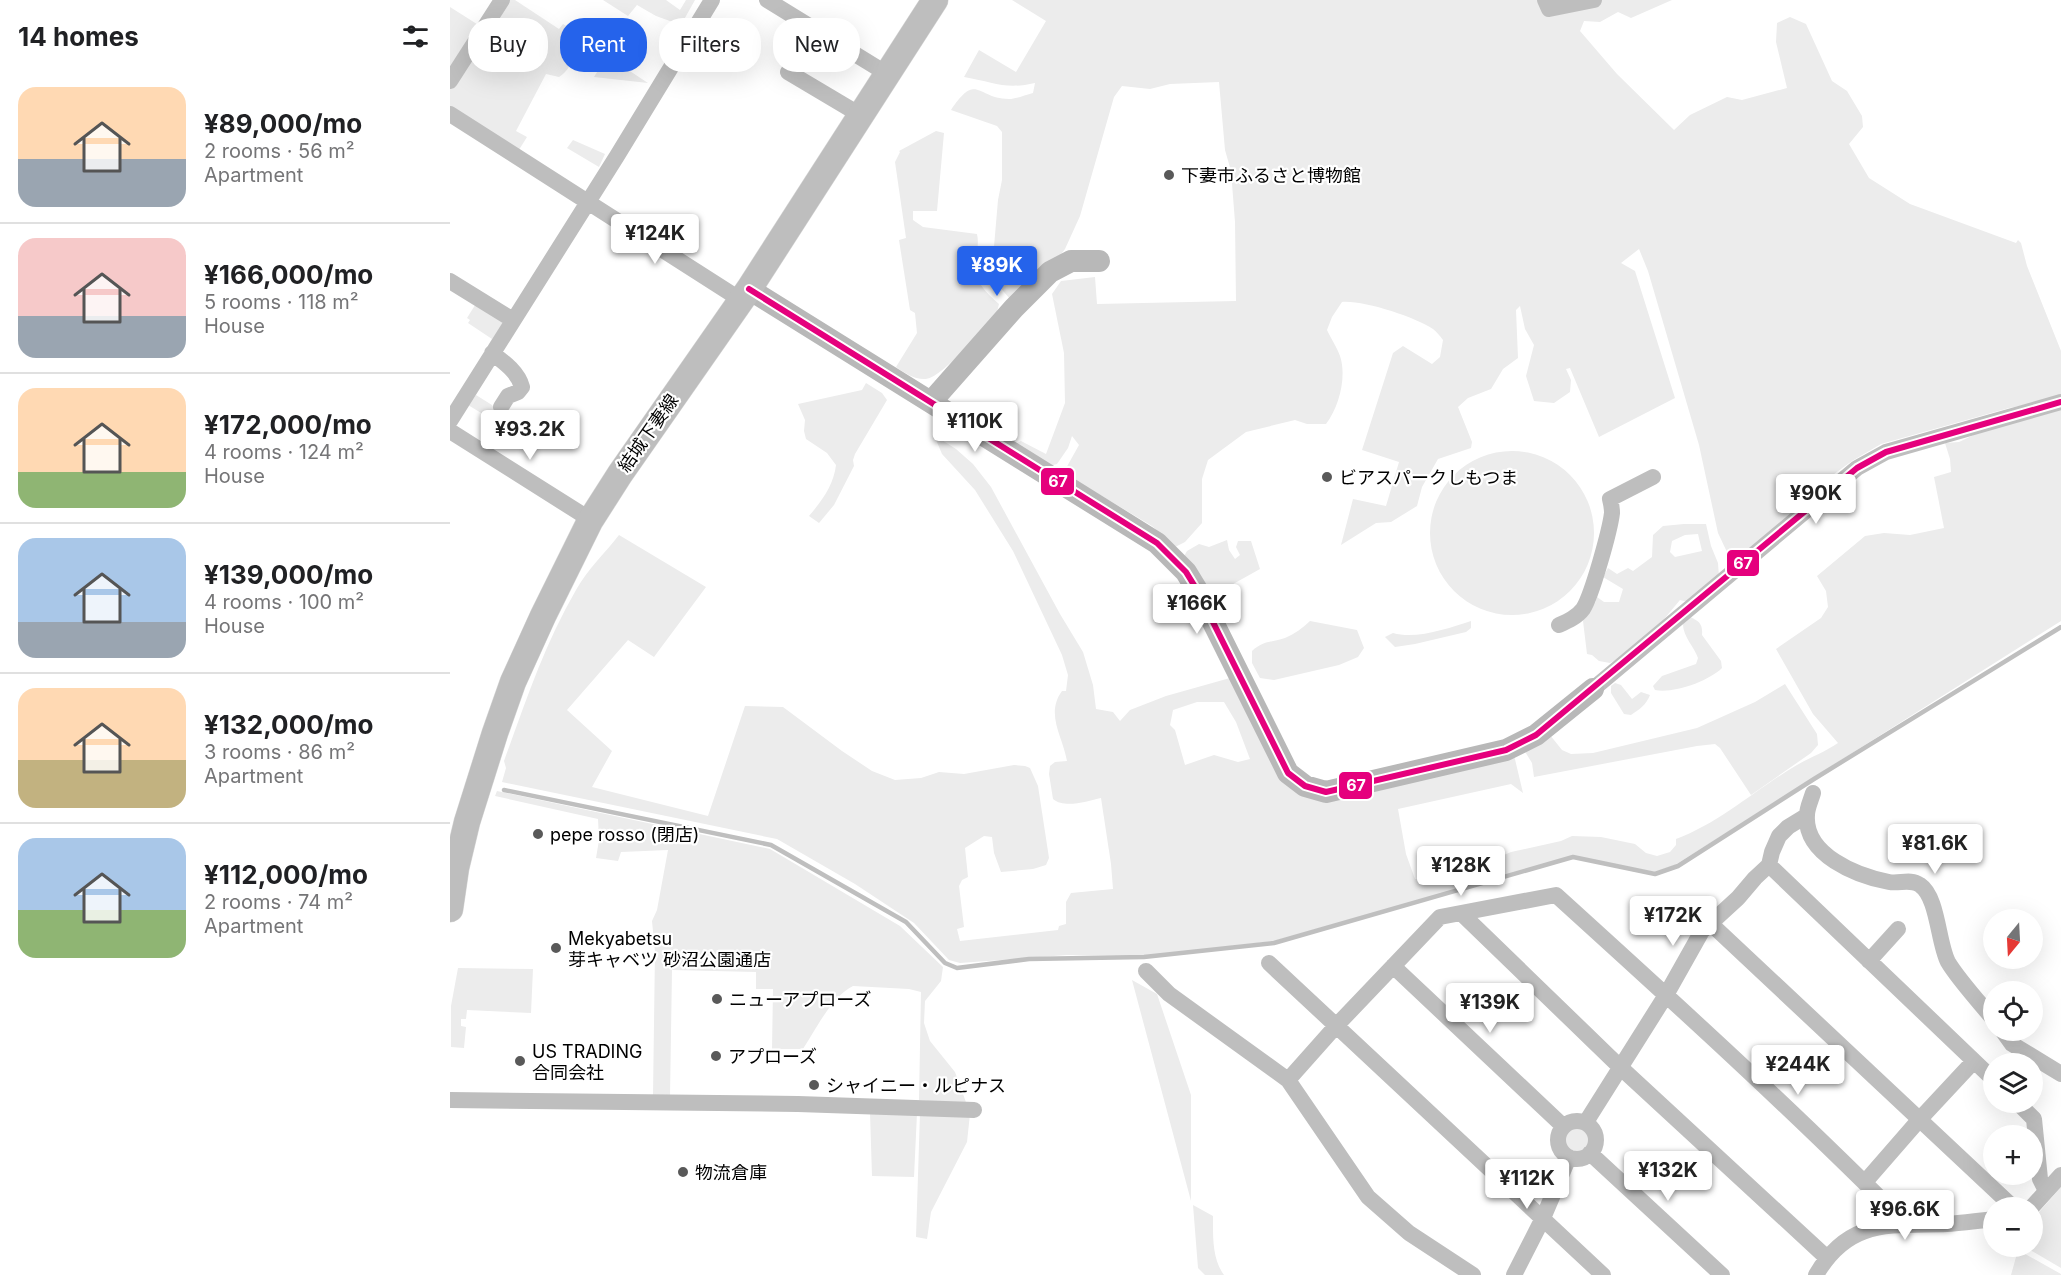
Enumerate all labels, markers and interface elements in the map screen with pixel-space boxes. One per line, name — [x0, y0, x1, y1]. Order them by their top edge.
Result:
chip: Buy — [468, 18, 548, 72]
chip: Rent — [560, 18, 647, 72]
chip: Filters — [659, 18, 761, 72]
chip: New — [773, 18, 860, 72]
icon: filters — [399, 20, 432, 53]
text: 14 homes — [18, 21, 139, 52]
text: ¥89,000/mo — [204, 108, 362, 139]
icon: home — [66, 111, 138, 183]
text: 2 rooms · 56 m² — [204, 139, 355, 163]
text: Apartment — [204, 163, 303, 187]
place label: 下妻市ふるさと博物館 — [1181, 165, 1361, 186]
marker: 下妻市ふるさと博物館 — [1162, 168, 1176, 182]
pin: ¥124K — [613, 214, 697, 265]
text: ¥124K — [625, 221, 685, 245]
pin: ¥89K — [961, 246, 1033, 297]
text: ¥89K — [971, 253, 1023, 277]
text: ¥166,000/mo — [204, 259, 373, 290]
icon: home — [66, 262, 138, 334]
text: 5 rooms · 118 m² — [204, 290, 359, 314]
text: House — [204, 314, 265, 338]
street label: 結城下妻線 — [614, 390, 682, 476]
pin: ¥110K — [933, 402, 1017, 453]
text: ¥172,000/mo — [204, 409, 372, 440]
text: ¥110K — [947, 409, 1003, 433]
pin: ¥93.2K — [481, 410, 579, 461]
icon: home — [66, 412, 138, 484]
text: ¥93.2K — [495, 417, 565, 441]
text: 4 rooms · 124 m² — [204, 440, 364, 464]
text: House — [204, 464, 265, 488]
line badge: 67 — [1040, 467, 1075, 496]
place label: ビアスパークしもつま — [1339, 467, 1518, 488]
marker: ビアスパークしもつま — [1320, 470, 1334, 484]
text: 67 — [1048, 471, 1068, 491]
pin: ¥90K — [1780, 474, 1852, 525]
text: ¥90K — [1790, 481, 1842, 505]
line badge: 67 — [1726, 549, 1760, 577]
text: 67 — [1733, 553, 1753, 573]
text: ¥139,000/mo — [204, 559, 373, 590]
icon: home — [66, 562, 138, 634]
pin: ¥166K — [1155, 584, 1239, 635]
text: 4 rooms · 100 m² — [204, 590, 364, 614]
text: ¥166K — [1167, 591, 1227, 615]
text: House — [204, 614, 265, 638]
text: ¥132,000/mo — [204, 709, 373, 740]
icon: home — [66, 712, 138, 784]
text: 3 rooms · 86 m² — [204, 740, 355, 764]
text: Apartment — [204, 764, 303, 788]
line badge: 67 — [1338, 771, 1373, 800]
text: 67 — [1346, 775, 1366, 795]
place label: pepe rosso (閉店) — [550, 824, 699, 845]
pin: ¥81.6K — [1886, 824, 1984, 875]
marker: pepe rosso (閉店) — [531, 827, 545, 841]
text: ¥81.6K — [1902, 831, 1968, 855]
pin: ¥128K — [1419, 846, 1503, 897]
text: ¥128K — [1431, 853, 1491, 877]
text: ¥112,000/mo — [204, 859, 368, 890]
icon: home — [66, 862, 138, 934]
text: 2 rooms · 74 m² — [204, 890, 353, 914]
pin: ¥172K — [1631, 896, 1715, 947]
text: ¥172K — [1644, 903, 1702, 927]
north arrow — [1983, 909, 2043, 969]
map controls — [1983, 909, 2043, 1257]
text: Apartment — [204, 914, 303, 938]
place label: Mekyabetsu 芽キャベツ 砂沼公園通店 — [568, 928, 771, 970]
marker: Mekyabetsu 芽キャベツ 砂沼公園通店 — [549, 941, 563, 955]
button: locate — [1983, 981, 2043, 1041]
pin: ¥139K — [1448, 983, 1532, 1034]
place label: ニューアプローズ — [729, 989, 871, 1010]
text: ¥139K — [1460, 990, 1520, 1014]
marker: ニューアプローズ — [710, 992, 724, 1006]
place label: US TRADING 合同会社 — [532, 1041, 642, 1083]
pin: ¥244K — [1756, 1045, 1840, 1096]
place label: アプローズ — [728, 1046, 817, 1067]
marker: アプローズ — [709, 1049, 723, 1063]
text: ¥244K — [1765, 1052, 1831, 1076]
button: layers — [1983, 1053, 2043, 1113]
marker: US TRADING 合同会社 — [513, 1054, 527, 1068]
place label: シャイニー・ルピナス — [826, 1075, 1006, 1096]
marker: シャイニー・ルピナス — [807, 1078, 821, 1092]
button: + — [1983, 1125, 2043, 1185]
pin: ¥132K — [1626, 1151, 1710, 1202]
text: ¥132K — [1638, 1158, 1698, 1182]
pin: ¥112K — [1485, 1159, 1569, 1210]
place label: 物流倉庫 — [695, 1162, 767, 1183]
marker: 物流倉庫 — [676, 1165, 690, 1179]
text: ¥112K — [1499, 1166, 1555, 1190]
pin: ¥96.6K — [1856, 1190, 1954, 1241]
text: ¥96.6K — [1870, 1197, 1940, 1221]
button: − — [1983, 1197, 2043, 1257]

